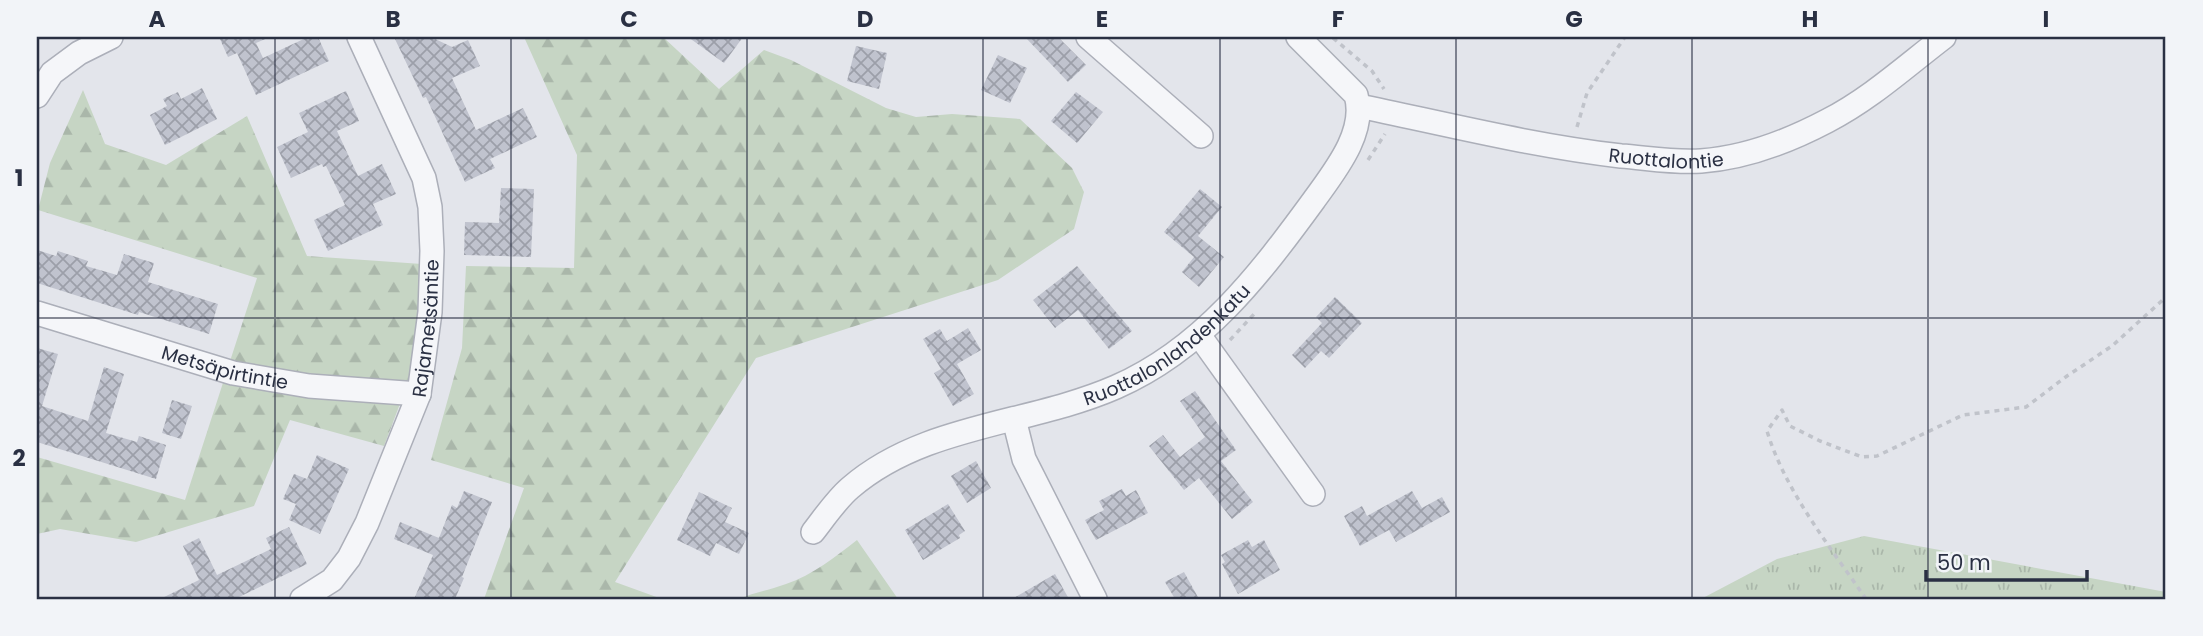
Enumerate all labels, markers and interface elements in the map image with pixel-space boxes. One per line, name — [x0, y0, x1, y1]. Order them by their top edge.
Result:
text: A — [149, 3, 166, 35]
text: B — [385, 3, 401, 35]
text: C — [620, 3, 638, 35]
text: D — [857, 3, 873, 35]
text: E — [1096, 3, 1108, 35]
text: F — [1332, 3, 1344, 35]
text: G — [1565, 3, 1583, 35]
text: H — [1802, 3, 1818, 35]
text: I — [2043, 3, 2049, 35]
street label: Ruottalontie — [1607, 141, 1725, 175]
text: 1 — [15, 162, 23, 194]
street label: Rajametsäntie — [405, 259, 445, 399]
street label: Ruottalonlahdenkatu — [1080, 278, 1256, 412]
street label: Metsäpirtintie — [158, 338, 290, 396]
text: 2 — [12, 442, 26, 474]
scale bar — [1926, 538, 2088, 582]
text: 50 m — [1937, 548, 1991, 577]

